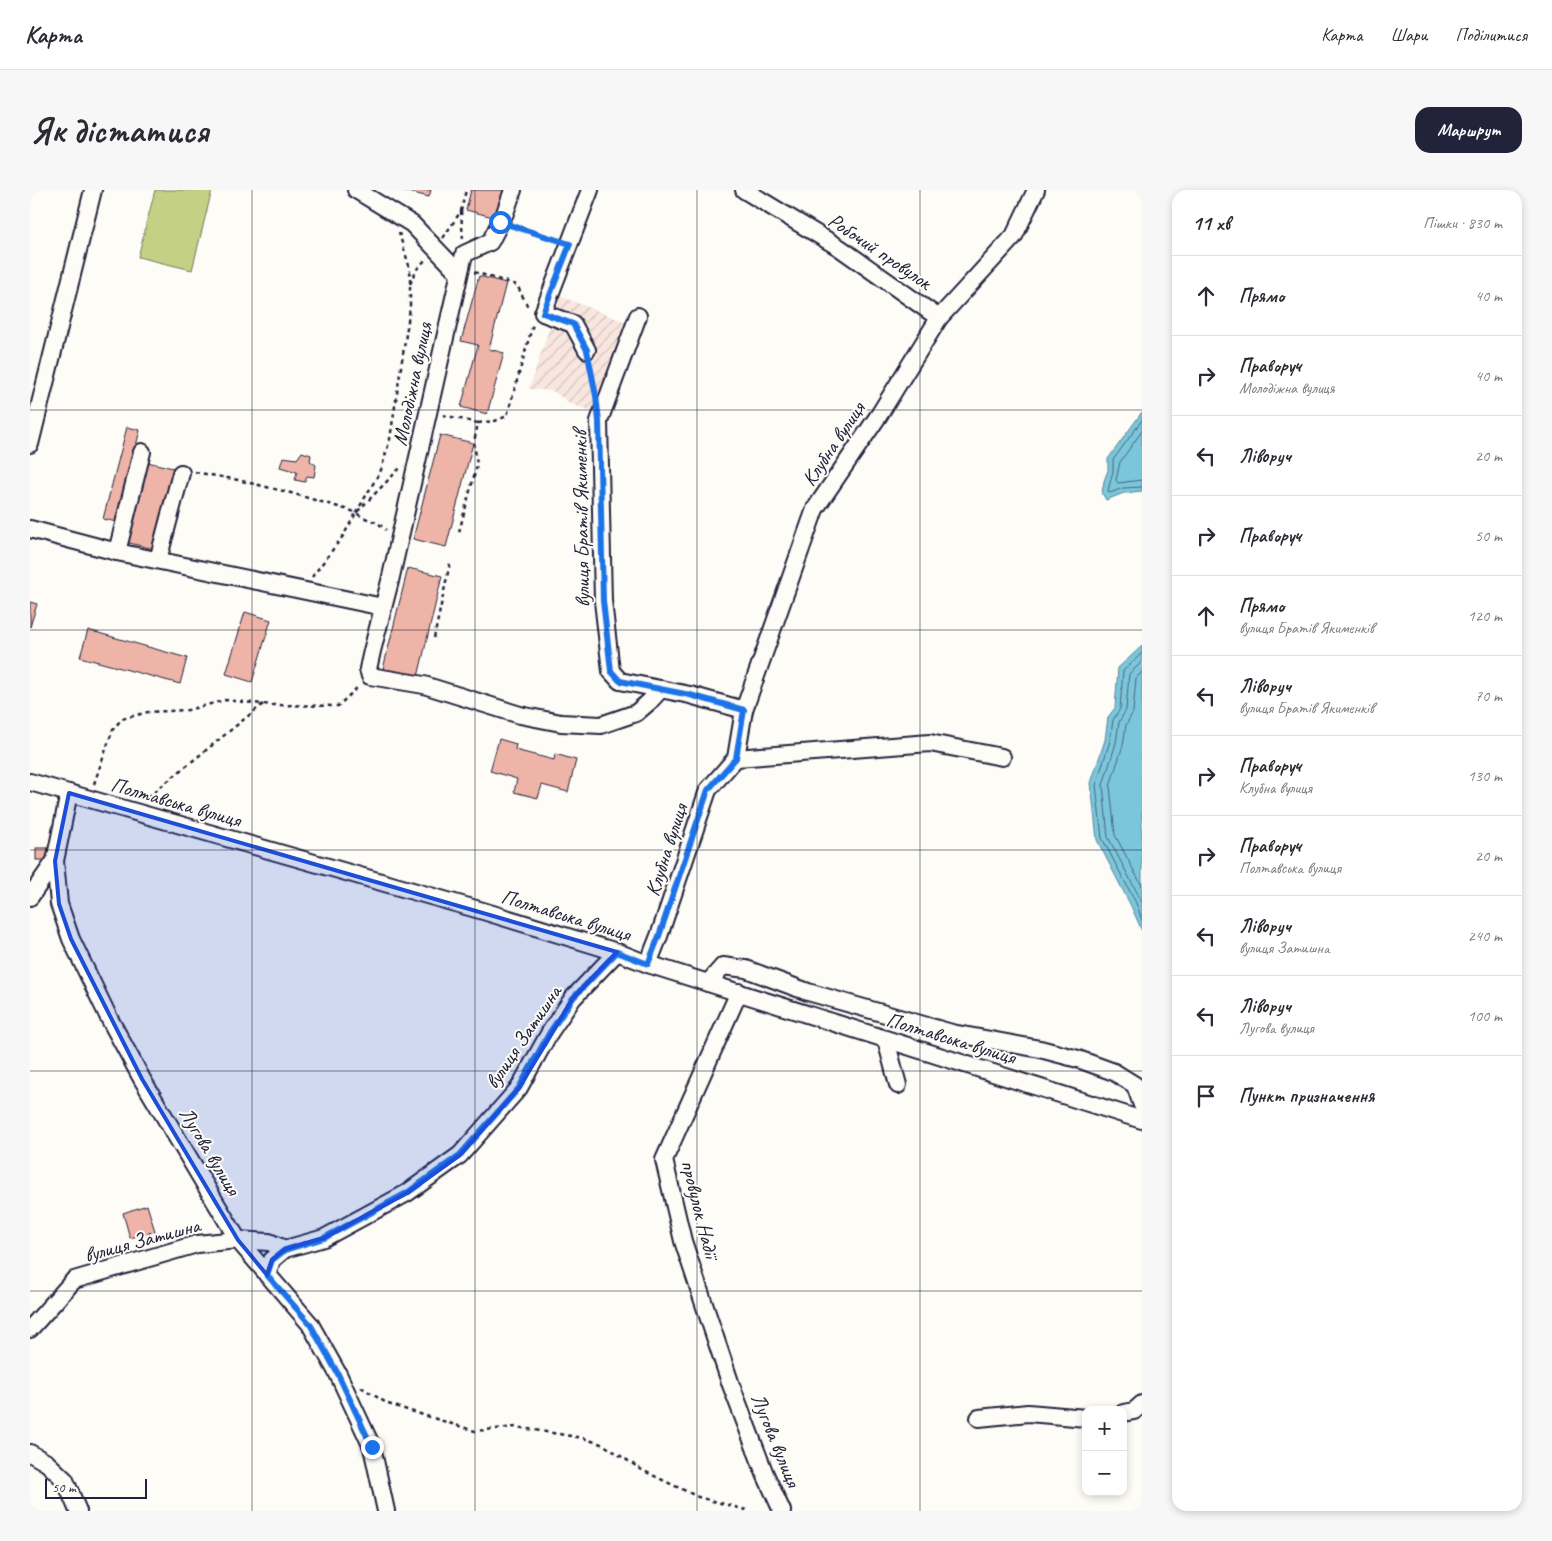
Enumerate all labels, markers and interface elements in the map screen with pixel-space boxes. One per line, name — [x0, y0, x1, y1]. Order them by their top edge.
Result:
text: Карта — [25, 20, 82, 50]
text: Карта — [1321, 24, 1362, 46]
text: Шари — [1390, 24, 1427, 46]
text: Поділитися — [1455, 24, 1527, 46]
button: Маршрут — [1415, 107, 1522, 153]
text: Як дістатися — [30, 108, 208, 153]
street label: Робочий провулок — [823, 207, 939, 296]
text: 11 хв — [1192, 210, 1230, 236]
route start — [489, 211, 512, 234]
text: Пішки · 830 m — [1423, 213, 1502, 233]
icon: ahead — [1192, 282, 1220, 310]
text: Прямо — [1239, 284, 1284, 308]
text: 40 m — [1475, 286, 1502, 306]
street label: Молодіжна вулиця — [386, 319, 438, 448]
text: Праворуч — [1239, 354, 1301, 378]
icon: right — [1192, 362, 1220, 390]
text: 40 m — [1475, 366, 1502, 386]
text: Молодіжна вулиця — [1239, 378, 1335, 398]
street label: Клубна вулиця — [796, 396, 871, 491]
street label: вулиця Братів Якименків — [566, 426, 596, 608]
icon: left — [1192, 442, 1220, 470]
text: Ліворуч — [1239, 444, 1291, 468]
text: 20 m — [1475, 446, 1502, 466]
icon: right — [1192, 522, 1220, 550]
text: Праворуч — [1239, 524, 1301, 548]
text: 50 m — [1475, 526, 1502, 546]
text: Прямо — [1239, 594, 1284, 618]
icon: ahead — [1192, 602, 1220, 630]
text: 120 m — [1468, 606, 1502, 626]
text: вулиця Братів Якименків — [1239, 618, 1374, 638]
text: Ліворуч — [1239, 674, 1291, 698]
icon: left — [1192, 682, 1220, 710]
text: 70 m — [1475, 686, 1502, 706]
text: вулиця Братів Якименків — [1239, 698, 1374, 718]
text: Праворуч — [1239, 754, 1301, 778]
icon: right — [1192, 762, 1220, 790]
text: 130 m — [1468, 766, 1502, 786]
street label: Полтавська вулиця — [108, 771, 246, 833]
text: Клубна вулиця — [1239, 778, 1312, 798]
street label: Клубна вулиця — [639, 799, 694, 899]
text: Праворуч — [1239, 834, 1301, 858]
icon: right — [1192, 842, 1220, 870]
text: 20 m — [1475, 846, 1502, 866]
text: Полтавська вулиця — [1239, 858, 1341, 878]
street label: Полтавська вулиця — [498, 883, 635, 948]
text: Ліворуч — [1239, 914, 1291, 938]
icon: left — [1192, 922, 1220, 950]
text: 240 m — [1468, 926, 1502, 946]
text: вулиця Затишна — [1239, 938, 1330, 958]
street label: вулиця Затишна — [479, 979, 568, 1094]
text: Ліворуч — [1239, 994, 1291, 1018]
icon: left — [1192, 1002, 1220, 1030]
street label: Полтавська вулиця — [883, 1006, 1020, 1071]
text: 100 m — [1468, 1006, 1502, 1026]
text: Лугова вулиця — [1239, 1018, 1314, 1038]
icon: arrive — [1192, 1082, 1220, 1110]
text: Пункт призначення — [1239, 1084, 1374, 1108]
street label: Лугова вулиця — [174, 1102, 247, 1201]
street label: провулок Надії — [675, 1157, 726, 1265]
street label: вулиця Затишна — [81, 1211, 205, 1268]
street label: Лугова вулиця — [746, 1390, 807, 1492]
map controls — [1082, 1406, 1127, 1496]
button: + — [1082, 1406, 1127, 1451]
route end — [361, 1436, 384, 1459]
button: − — [1082, 1451, 1127, 1496]
scale bar — [45, 1476, 148, 1499]
text: 50 m — [52, 1479, 76, 1496]

